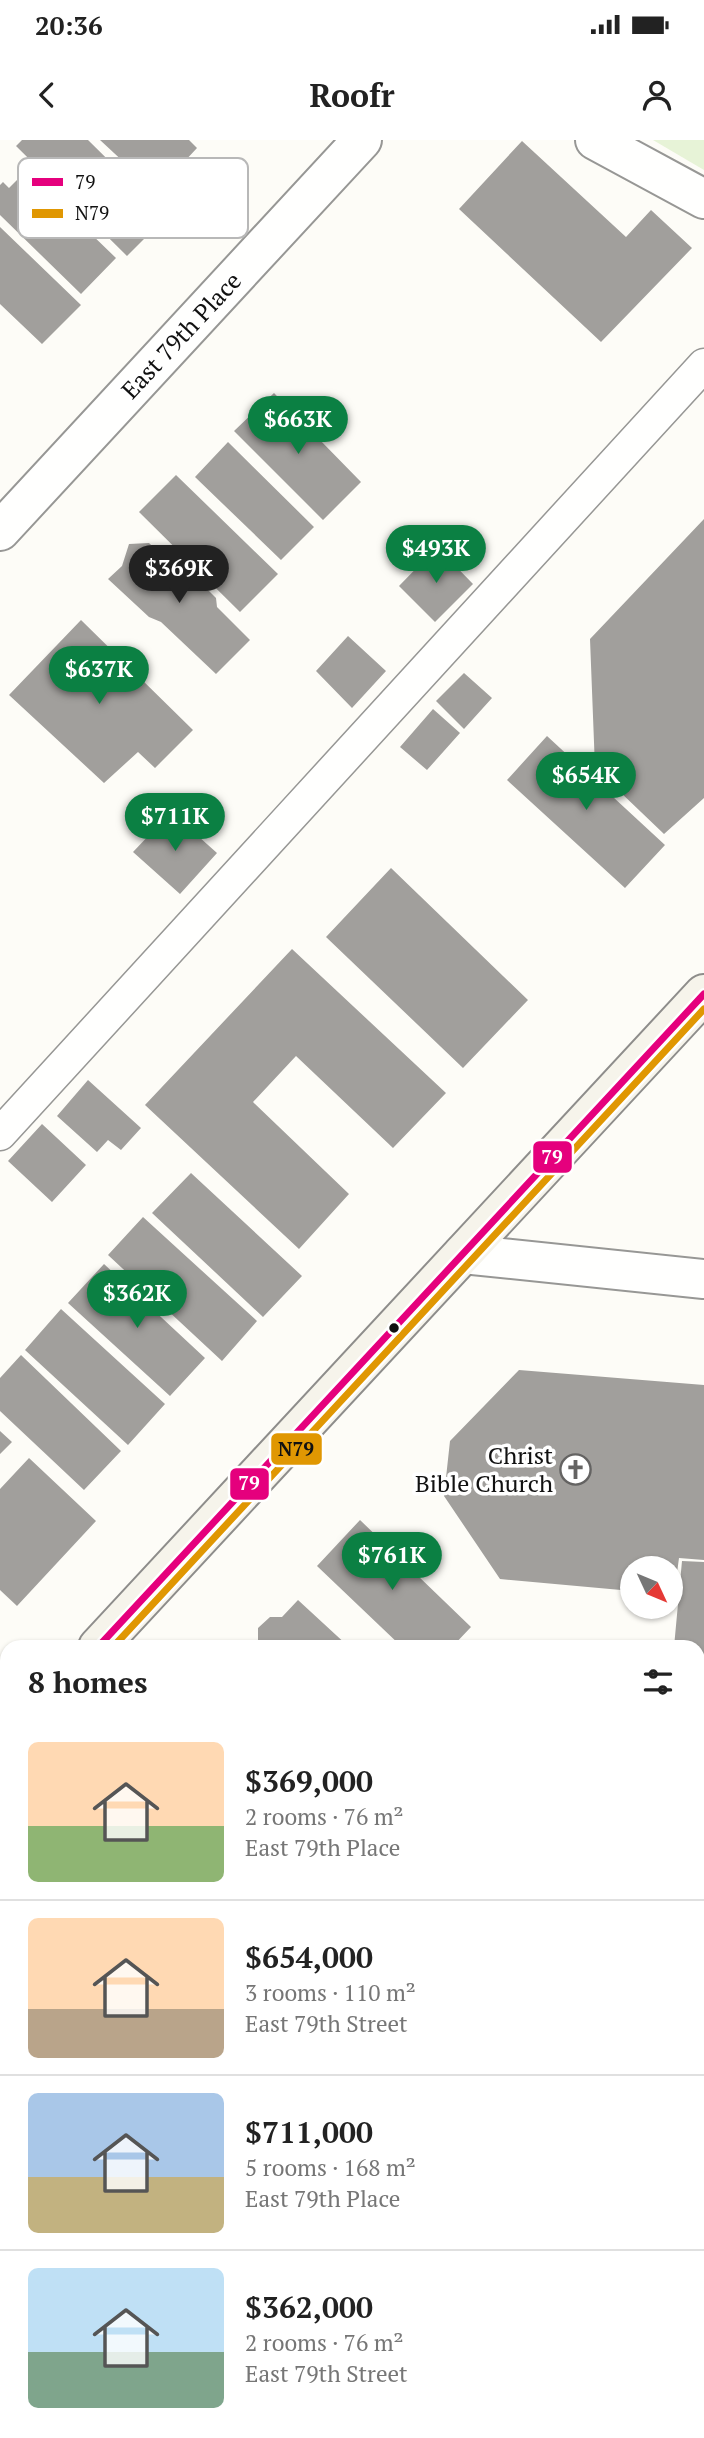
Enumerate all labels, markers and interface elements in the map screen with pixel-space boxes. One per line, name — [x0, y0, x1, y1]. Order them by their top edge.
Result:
text: 20:36 — [35, 8, 103, 42]
text: Roofr — [309, 74, 395, 116]
icon: back — [28, 76, 66, 114]
icon: person — [638, 76, 676, 114]
legend — [18, 158, 248, 238]
text: 79 — [75, 169, 95, 194]
text: N79 — [75, 200, 109, 225]
street label: East 79th Place — [114, 265, 248, 405]
pin: $663K — [249, 396, 347, 456]
text: $663K — [264, 403, 332, 434]
pin: $493K — [387, 526, 485, 585]
text: $493K — [402, 532, 470, 563]
pin: $369K — [130, 546, 228, 605]
text: $369K — [145, 552, 213, 583]
pin: $637K — [50, 646, 148, 706]
text: $637K — [65, 653, 133, 684]
pin: $654K — [537, 752, 635, 812]
text: $654K — [552, 759, 620, 790]
pin: $711K — [126, 794, 224, 853]
text: $711K — [141, 800, 209, 831]
line badge: 79 — [532, 1140, 573, 1174]
text: 79 — [541, 1144, 563, 1169]
pin: $362K — [88, 1270, 186, 1330]
text: $362K — [103, 1277, 171, 1308]
unlabelled marker — [387, 1321, 401, 1335]
line badge: N79 — [270, 1432, 323, 1466]
text: N79 — [278, 1436, 314, 1461]
place label: Christ Bible Church — [415, 1439, 553, 1499]
church icon: Christ Bible Church — [559, 1452, 593, 1486]
line badge: 79 — [229, 1467, 270, 1501]
text: 79 — [238, 1470, 260, 1495]
pin: $761K — [343, 1532, 441, 1592]
text: $761K — [358, 1539, 426, 1570]
north arrow — [620, 1556, 682, 1619]
map controls — [620, 1556, 683, 1619]
text: 8 homes — [28, 1662, 147, 1702]
icon: filters — [639, 1663, 677, 1701]
text: $369,000 — [245, 1761, 373, 1801]
icon: home — [84, 1770, 168, 1854]
text: 2 rooms · 76 m² — [245, 1801, 404, 1832]
text: East 79th Place — [245, 1832, 400, 1863]
text: $654,000 — [245, 1937, 373, 1977]
icon: home — [84, 1946, 168, 2030]
text: 3 rooms · 110 m² — [245, 1977, 416, 2008]
text: East 79th Street — [245, 2008, 408, 2039]
text: $711,000 — [245, 2112, 373, 2152]
icon: home — [84, 2121, 168, 2205]
text: 5 rooms · 168 m² — [245, 2152, 416, 2183]
text: East 79th Place — [245, 2183, 400, 2214]
text: $362,000 — [245, 2287, 373, 2327]
icon: home — [84, 2296, 168, 2380]
text: 2 rooms · 76 m² — [245, 2327, 404, 2358]
text: East 79th Street — [245, 2358, 408, 2389]

